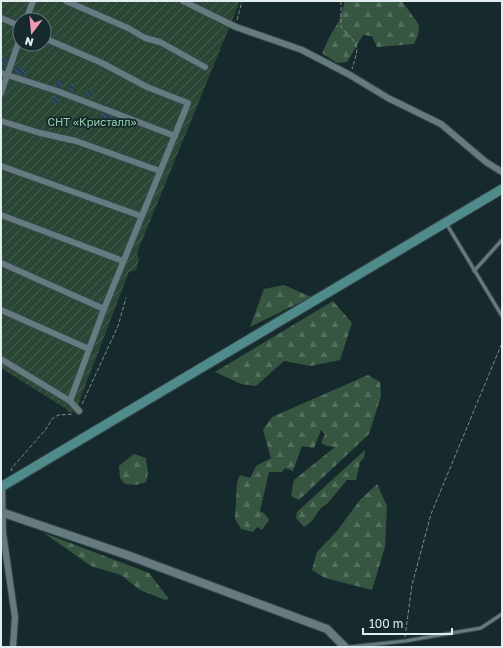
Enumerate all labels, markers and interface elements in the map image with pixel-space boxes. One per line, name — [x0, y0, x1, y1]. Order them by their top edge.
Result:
north arrow — [12, 12, 52, 52]
text: N — [23, 35, 35, 49]
park label: СНТ «Кристалл» — [48, 115, 136, 128]
scale bar — [363, 610, 452, 636]
text: 100 m — [369, 616, 403, 631]

